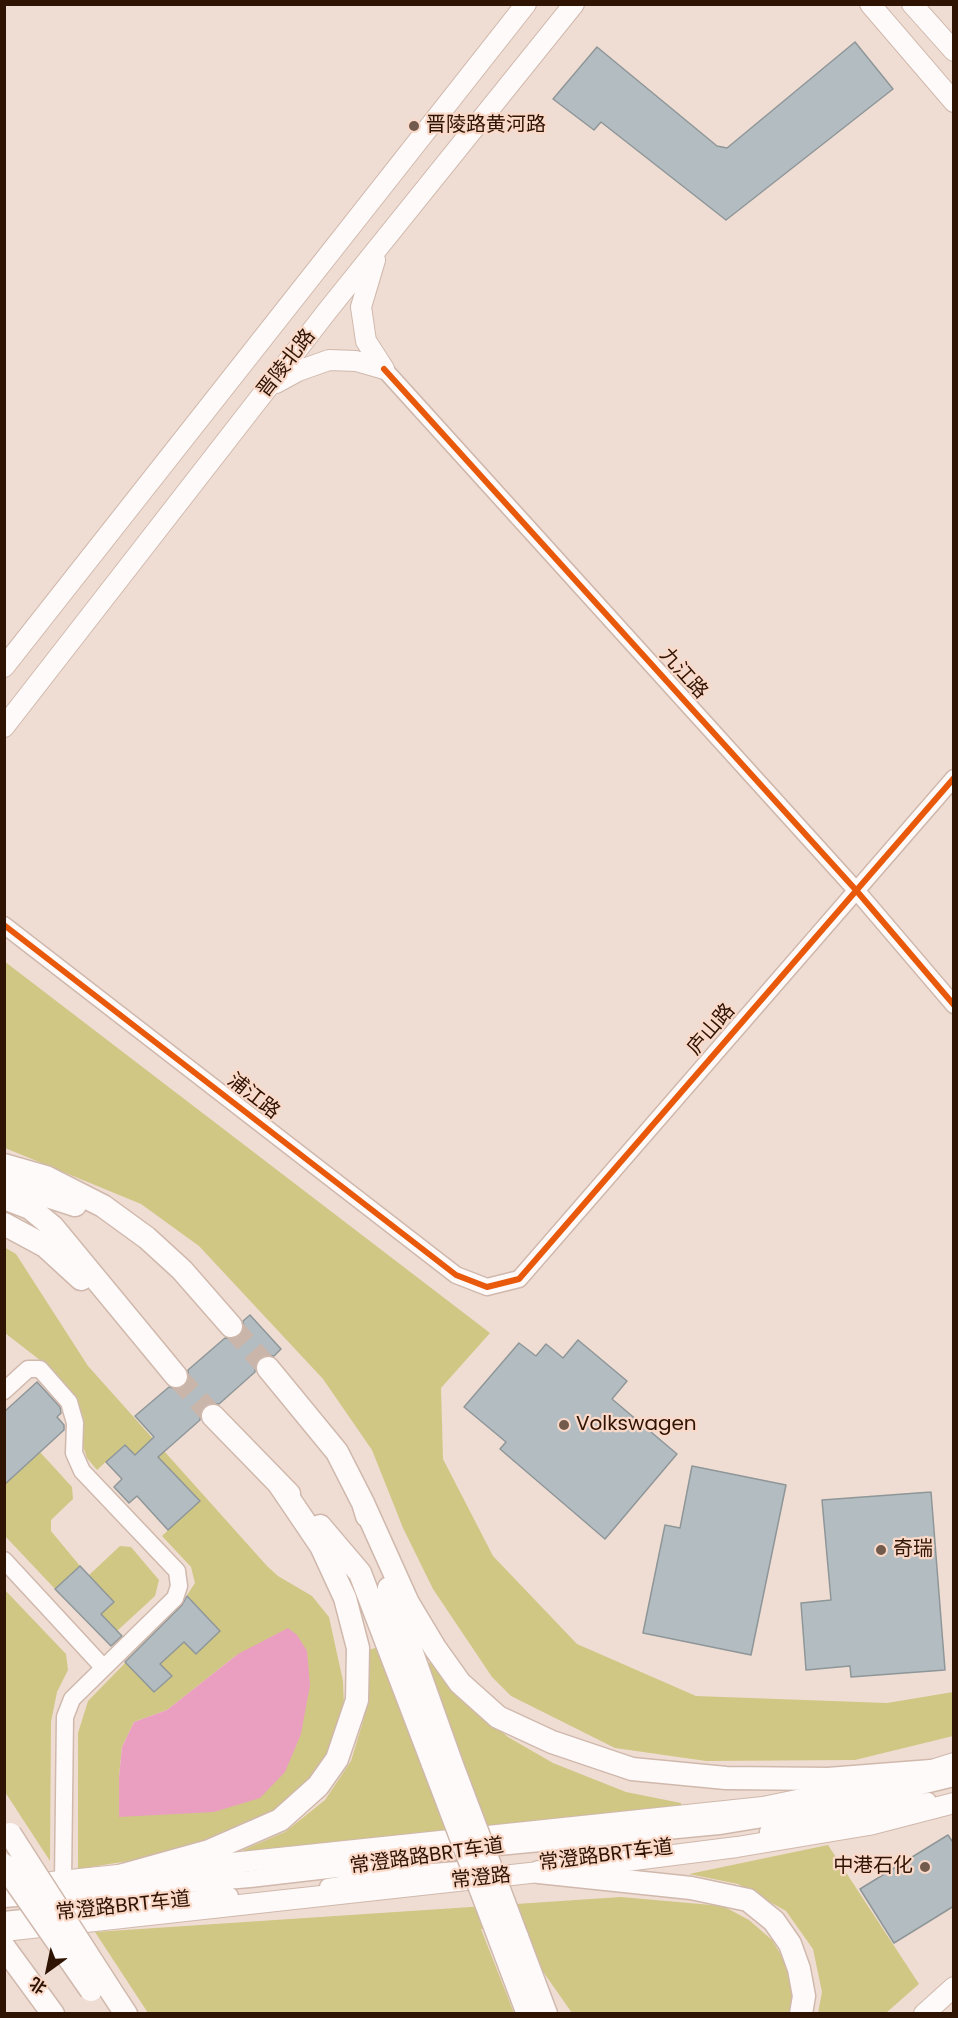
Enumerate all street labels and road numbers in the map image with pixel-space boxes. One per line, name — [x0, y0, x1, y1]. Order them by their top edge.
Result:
street label: 晋陵北路 — [253, 325, 321, 403]
street label: 九江路 — [654, 644, 712, 704]
street label: 庐山路 — [683, 999, 741, 1061]
street label: 浦江路 — [222, 1069, 284, 1125]
street label: 常澄路路BRT车道 — [348, 1834, 506, 1880]
street label: 常澄路BRT车道 — [537, 1836, 675, 1876]
street label: 常澄路 — [450, 1864, 512, 1894]
street label: 常澄路BRT车道 — [54, 1888, 192, 1926]

